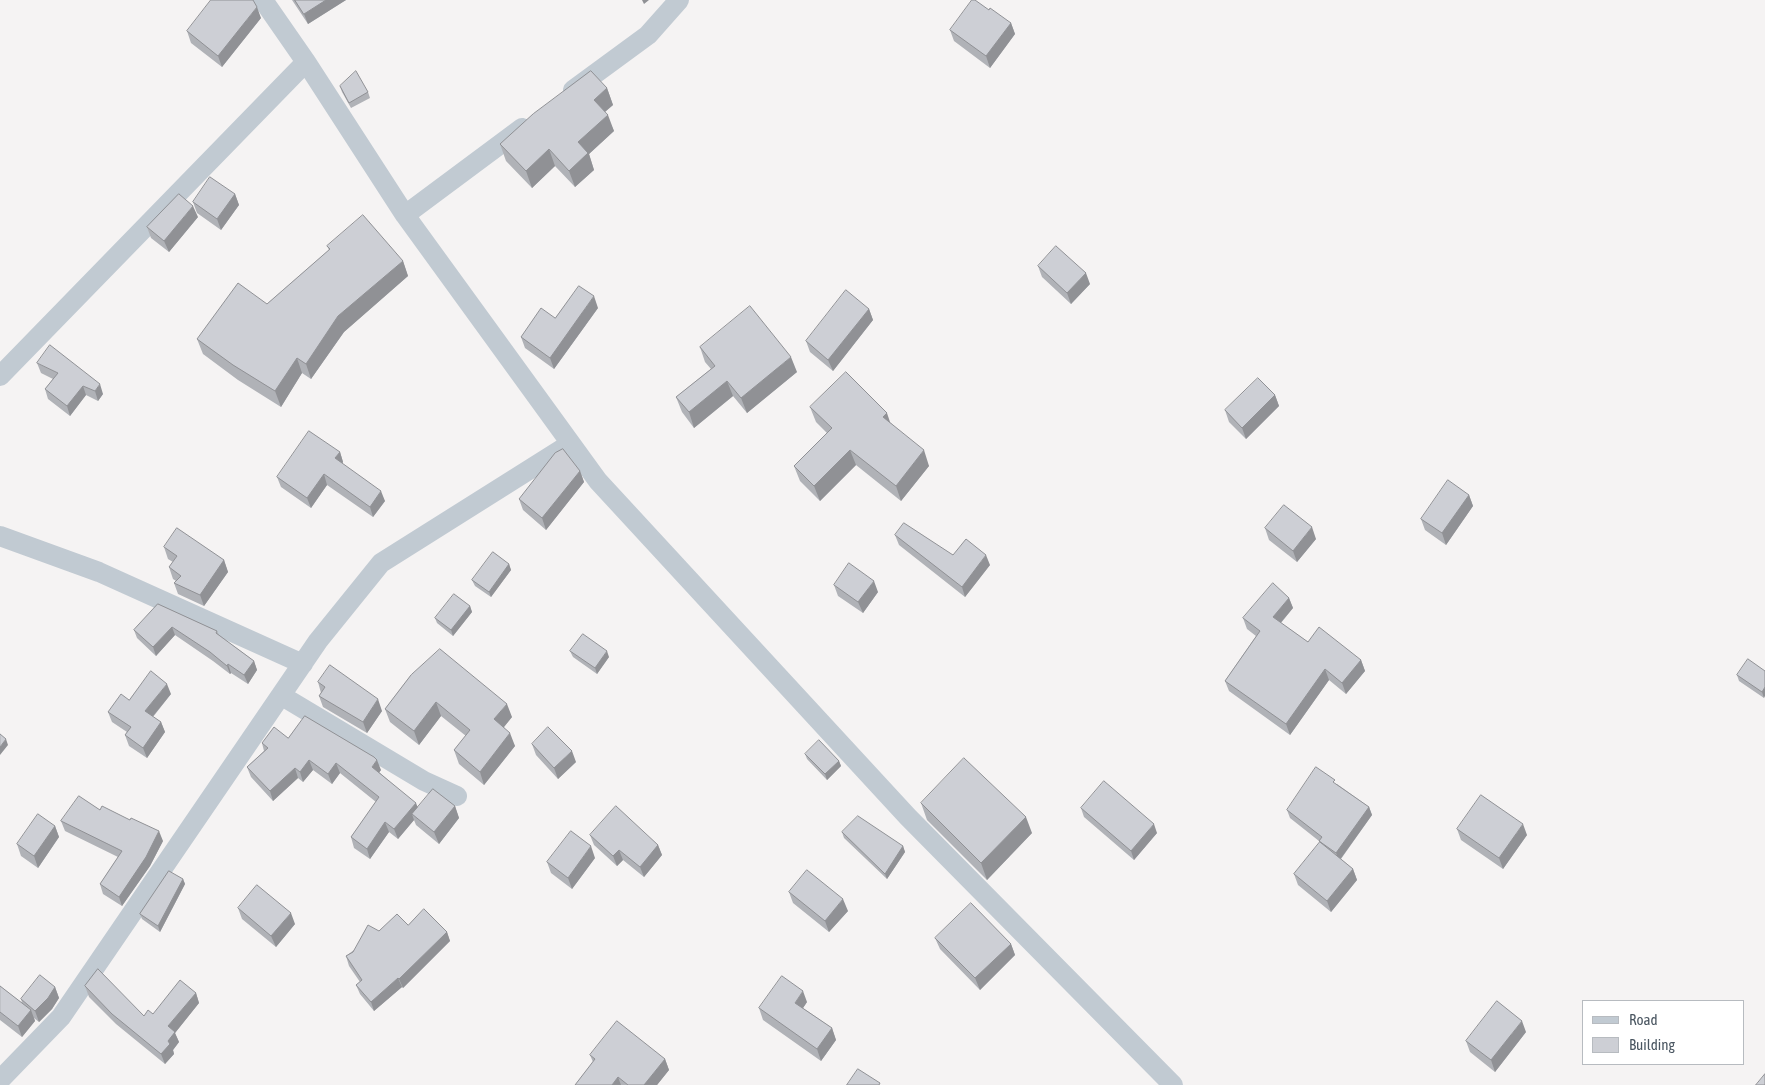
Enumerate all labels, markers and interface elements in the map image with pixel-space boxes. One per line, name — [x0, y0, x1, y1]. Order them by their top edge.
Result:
legend — [1582, 1000, 1745, 1065]
text: Road — [1629, 1011, 1658, 1028]
text: Building — [1629, 1036, 1675, 1053]

